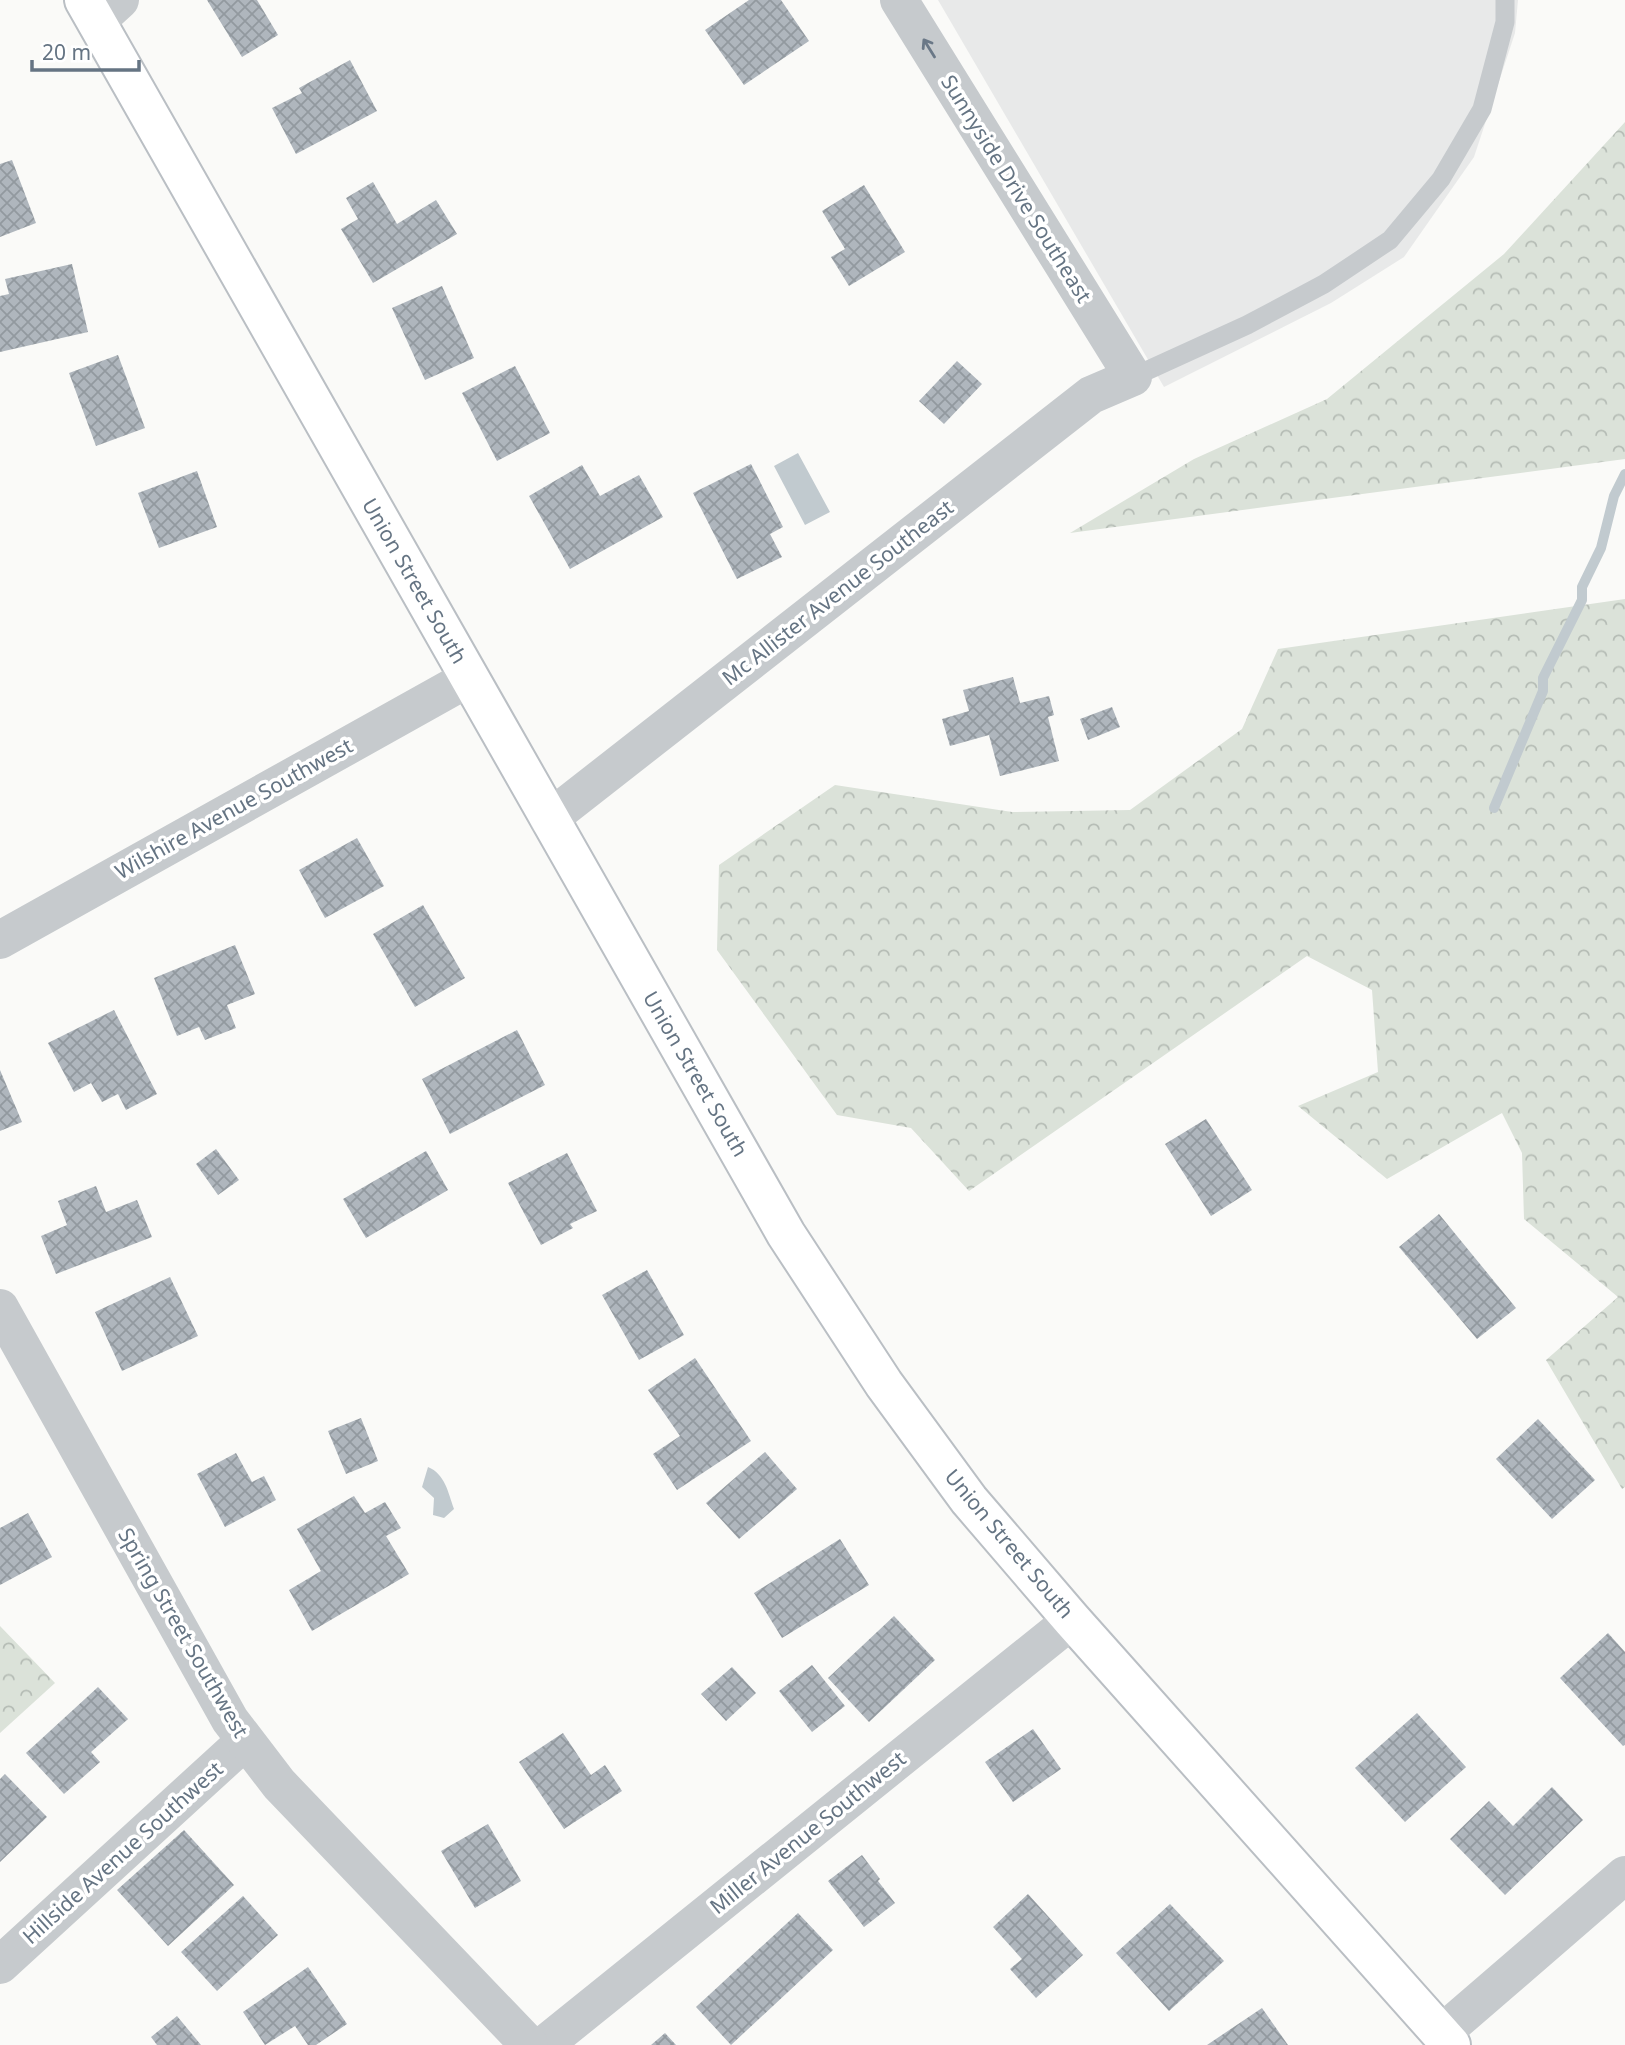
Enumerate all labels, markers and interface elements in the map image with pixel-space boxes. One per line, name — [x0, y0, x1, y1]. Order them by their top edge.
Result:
scale bar — [32, 28, 138, 72]
text: 20 m — [42, 38, 91, 66]
one-way arrow — [922, 39, 936, 59]
street label: Sunnyside Drive Southeast — [935, 69, 1099, 308]
street label: Union Street South — [356, 493, 474, 668]
street label: Mc Allister Avenue Southeast — [716, 493, 959, 691]
street label: Wilshire Avenue Southwest — [110, 731, 358, 885]
street label: Union Street South — [637, 986, 755, 1161]
street label: Union Street South — [939, 1463, 1081, 1624]
street label: Spring Street Southwest — [112, 1523, 256, 1743]
street label: Miller Avenue Southwest — [704, 1744, 911, 1920]
street label: Hillside Avenue Southwest — [16, 1754, 229, 1950]

